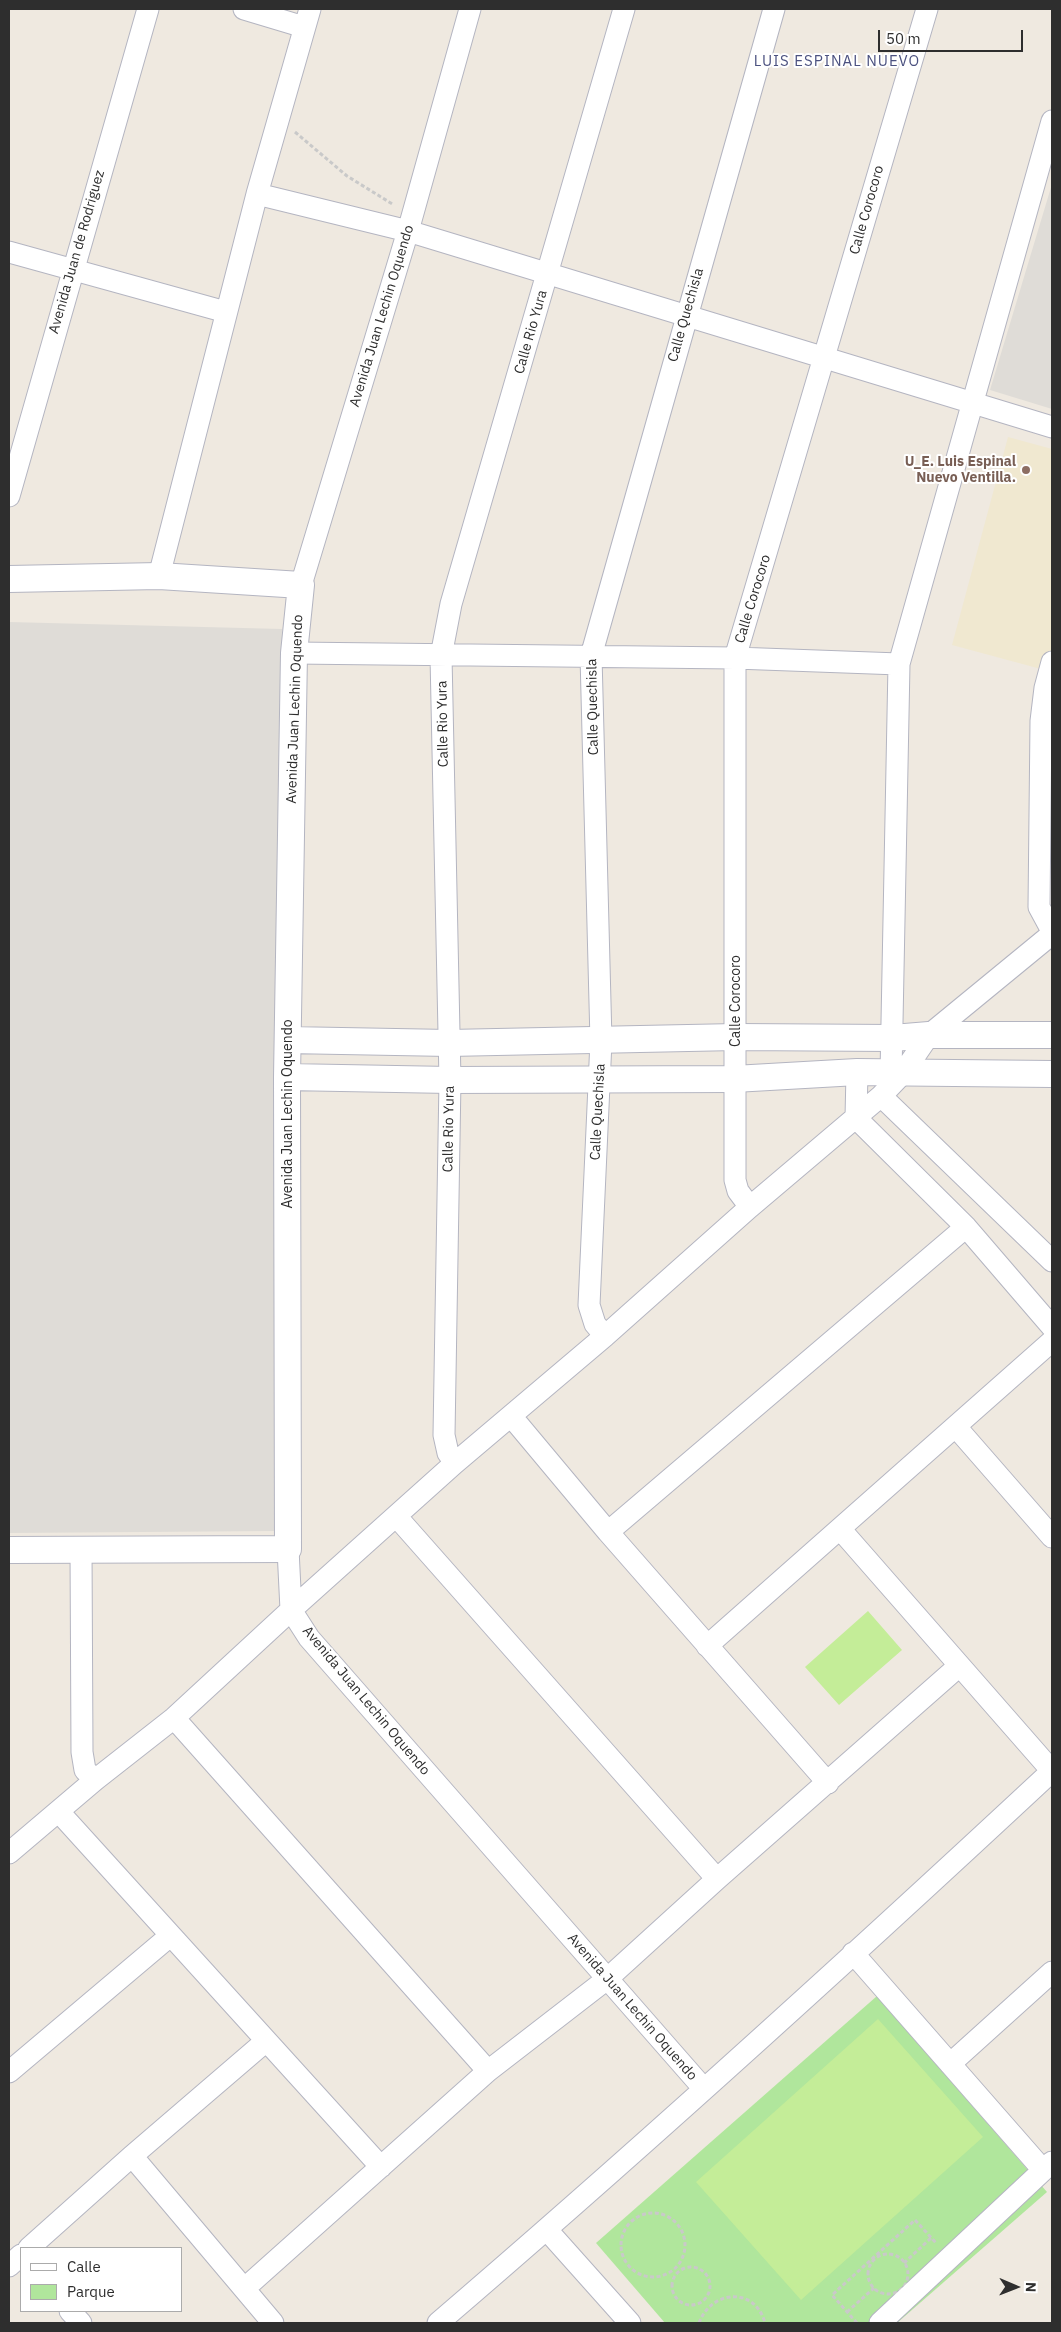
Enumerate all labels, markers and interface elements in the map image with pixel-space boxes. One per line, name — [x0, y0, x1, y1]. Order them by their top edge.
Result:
scale bar — [881, 20, 1026, 52]
text: 50 m — [886, 29, 921, 48]
district label: LUIS ESPINAL NUEVO — [752, 53, 922, 71]
street label: Calle Corocoro — [846, 164, 888, 256]
street label: Avenida Juan de Rodriguez — [46, 168, 108, 336]
street label: Avenida Juan Lechin Oquendo — [346, 223, 418, 409]
street label: Calle Quechisla — [665, 266, 707, 364]
street label: Calle Rio Yura — [511, 288, 551, 376]
place label: U_E. Luis Espinal Nuevo Ventilla. — [905, 454, 1016, 487]
marker: U_E. Luis Espinal Nuevo Ventilla. — [1020, 464, 1032, 476]
street label: Calle Corocoro — [732, 553, 774, 645]
street label: Avenida Juan Lechin Oquendo — [283, 614, 307, 804]
street label: Calle Quechisla — [584, 658, 602, 756]
street label: Calle Rio Yura — [434, 681, 452, 767]
street label: Calle Corocoro — [728, 955, 744, 1047]
street label: Avenida Juan Lechin Oquendo — [280, 1019, 296, 1209]
street label: Calle Quechisla — [587, 1063, 609, 1161]
street label: Calle Rio Yura — [440, 1086, 458, 1172]
street label: Avenida Juan Lechin Oquendo — [299, 1623, 433, 1779]
street label: Avenida Juan Lechin Oquendo — [564, 1930, 700, 2084]
legend — [20, 2247, 182, 2312]
text: Calle — [67, 2257, 101, 2276]
north arrow — [991, 2262, 1041, 2312]
text: Parque — [67, 2282, 115, 2301]
text: N — [1022, 2282, 1040, 2292]

